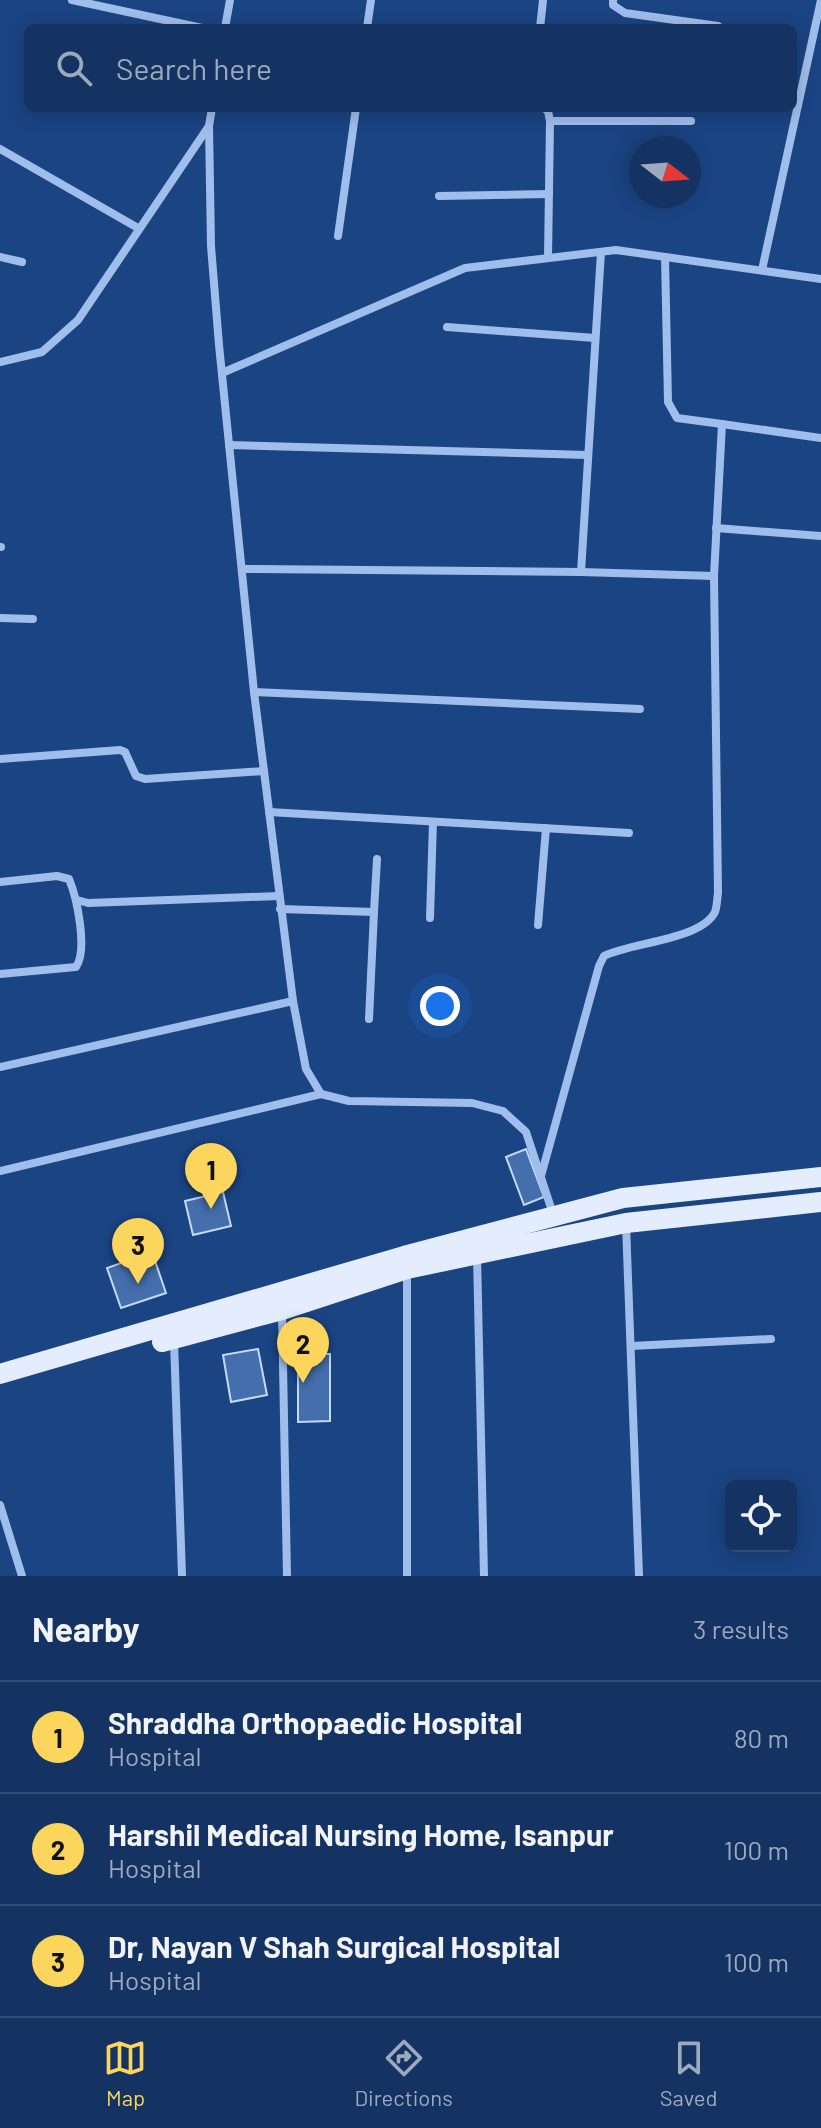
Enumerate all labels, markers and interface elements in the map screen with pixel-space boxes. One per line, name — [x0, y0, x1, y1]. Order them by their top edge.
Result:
search box — [24, 24, 797, 112]
icon: search — [52, 46, 96, 90]
text: Search here — [116, 50, 272, 86]
north arrow — [629, 136, 701, 208]
your location — [420, 986, 460, 1026]
pin: 1 — [185, 1143, 237, 1209]
pin: 3 — [112, 1218, 164, 1284]
pin: 2 — [277, 1317, 329, 1383]
map controls — [725, 1480, 797, 1552]
button: locate — [725, 1480, 797, 1552]
text: Nearby — [32, 1608, 140, 1649]
text: 3 results — [693, 1613, 789, 1644]
text: Shraddha Orthopaedic Hospital — [108, 1704, 522, 1740]
text: 1 — [53, 1722, 63, 1753]
text: 80 m — [734, 1722, 789, 1753]
text: Hospital — [108, 1740, 201, 1771]
text: Harshil Medical Nursing Home, Isanpur — [108, 1816, 614, 1852]
text: 2 — [51, 1834, 65, 1865]
text: 100 m — [724, 1834, 789, 1865]
text: Hospital — [108, 1852, 201, 1883]
text: Dr, Nayan V Shah Surgical Hospital — [108, 1928, 560, 1964]
text: 3 — [51, 1946, 65, 1977]
text: 100 m — [724, 1946, 789, 1977]
text: Hospital — [108, 1964, 201, 1995]
tab: Map — [103, 2036, 147, 2110]
tab: Directions — [354, 2036, 453, 2110]
tab: Saved — [660, 2036, 717, 2110]

